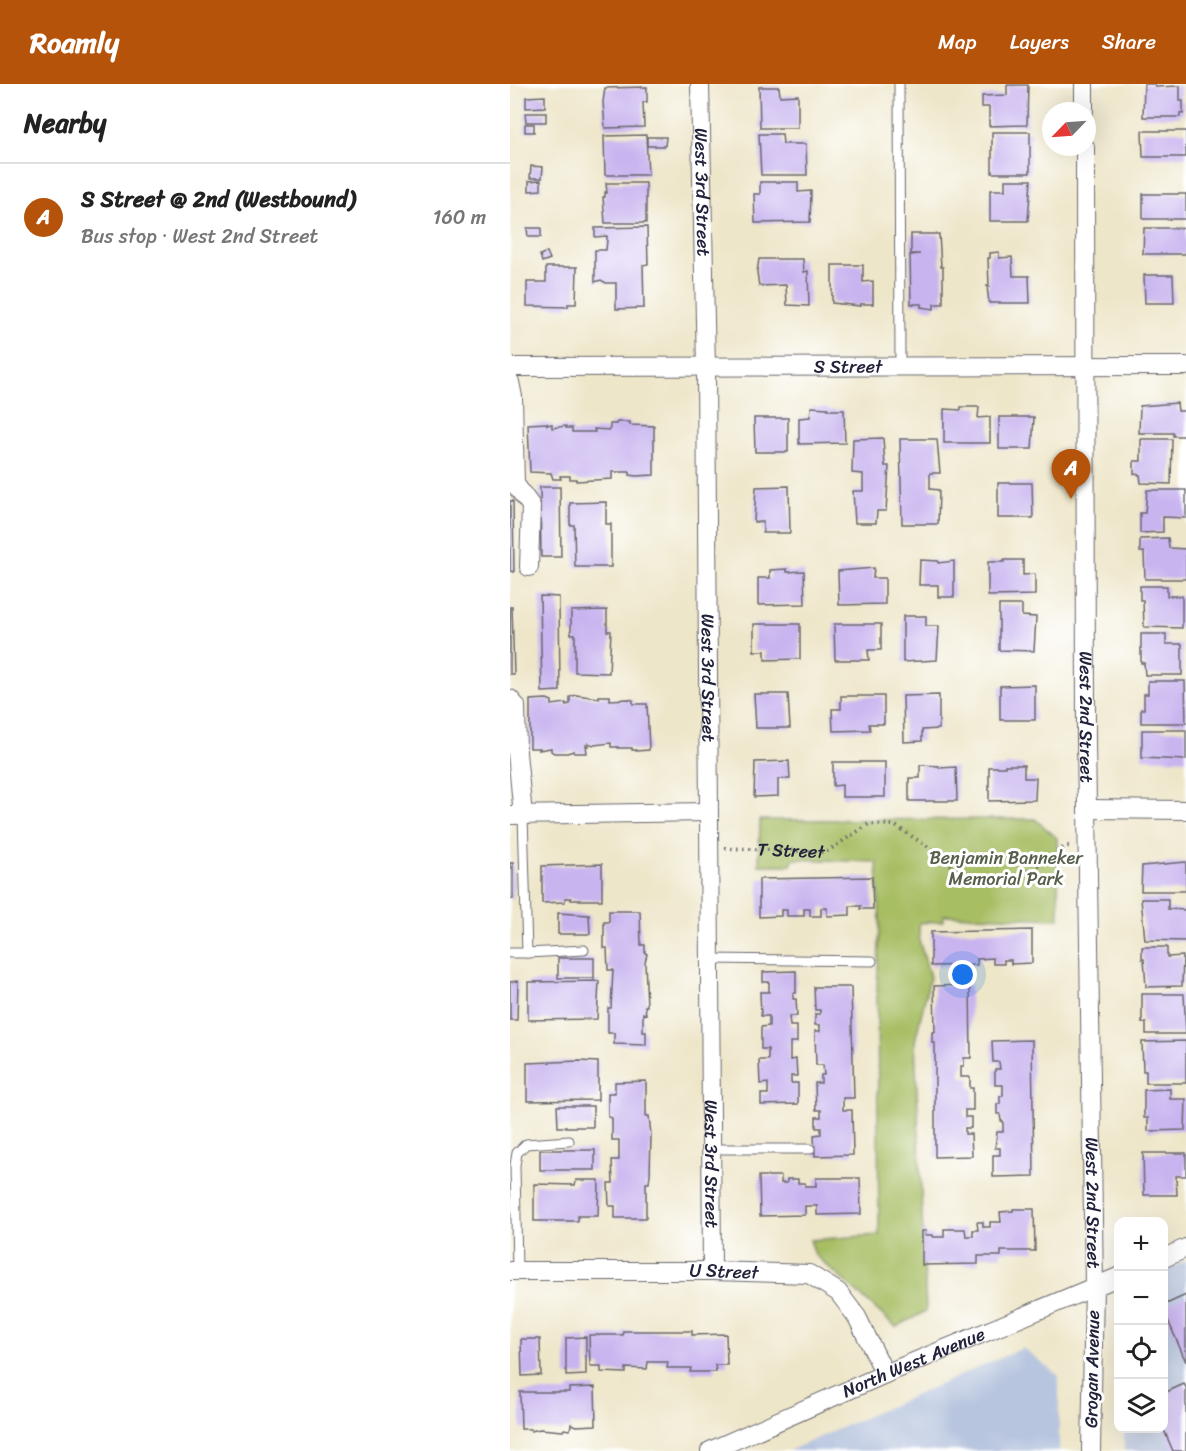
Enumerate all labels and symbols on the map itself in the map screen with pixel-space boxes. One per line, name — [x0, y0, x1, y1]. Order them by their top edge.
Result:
north arrow — [1042, 102, 1096, 156]
street label: West 3rd Street — [685, 127, 720, 257]
street label: S Street — [814, 350, 883, 383]
pin: A — [1052, 450, 1090, 499]
street label: West 3rd Street — [692, 614, 724, 742]
street label: West 2nd Street — [1070, 651, 1103, 783]
street label: T Street — [757, 833, 826, 868]
park label: Benjamin Banneker Memorial Park — [929, 842, 1084, 895]
your location — [948, 960, 977, 989]
street label: West 3rd Street — [695, 1100, 728, 1228]
street label: West 2nd Street — [1076, 1137, 1110, 1269]
street label: U Street — [690, 1255, 760, 1288]
street label: Grogan Avenue — [1075, 1310, 1109, 1428]
street label: North West Avenue — [837, 1318, 990, 1407]

